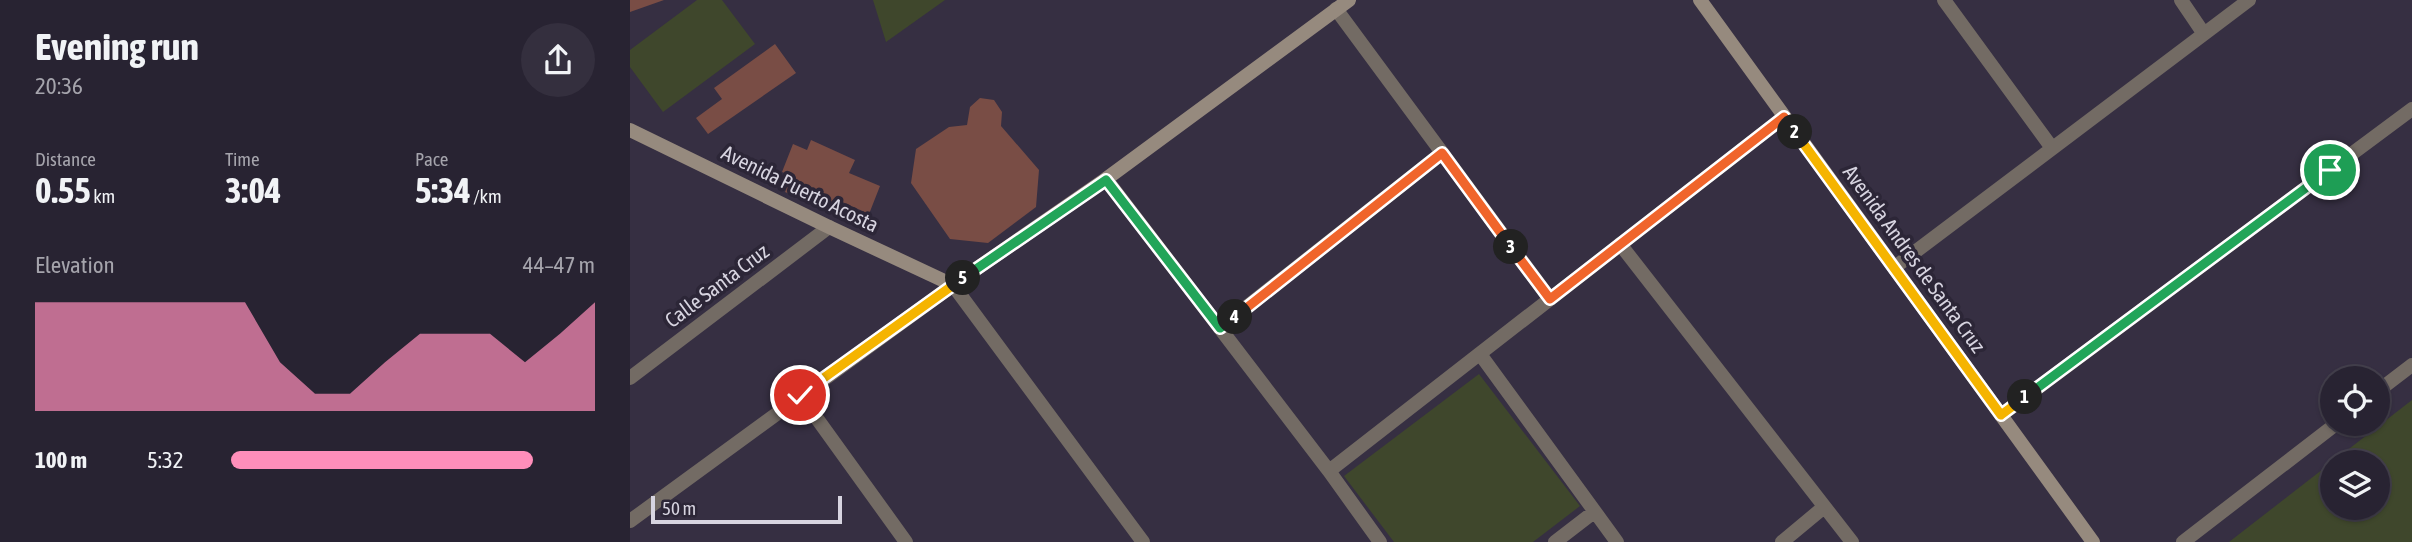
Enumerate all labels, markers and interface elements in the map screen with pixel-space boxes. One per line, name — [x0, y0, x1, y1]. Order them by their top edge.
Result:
button: share — [521, 23, 595, 97]
text: Evening run — [35, 25, 199, 68]
text: 20:36 — [35, 73, 83, 99]
pin: 2 — [1778, 114, 1812, 150]
text: 2 — [1790, 120, 1799, 142]
street label: Avenida Puerto Acosta — [718, 140, 883, 236]
pin — [2300, 140, 2360, 200]
text: Distance — [35, 148, 96, 170]
text: Time — [225, 148, 260, 170]
text: Pace — [415, 148, 448, 170]
icon: arrive — [2311, 151, 2349, 189]
street label: Avenida Andres de Santa Cruz — [1839, 160, 1991, 357]
text: 0.55 — [35, 170, 91, 210]
text: 3:04 — [225, 170, 281, 210]
text: 5:34 — [415, 170, 471, 210]
text: km — [91, 185, 115, 207]
text: /km — [471, 185, 502, 207]
pin: 3 — [1494, 230, 1528, 264]
text: 3 — [1506, 235, 1515, 257]
street label: Calle Santa Cruz — [660, 238, 773, 332]
text: Elevation — [35, 252, 115, 278]
text: 44–47 m — [523, 252, 595, 278]
pin: 5 — [946, 260, 980, 296]
text: 5 — [958, 266, 967, 288]
pin: 4 — [1218, 300, 1252, 334]
text: 4 — [1230, 305, 1239, 327]
pin — [770, 365, 830, 425]
map controls — [2320, 366, 2390, 520]
button: locate — [2320, 366, 2390, 436]
icon: check — [781, 376, 819, 414]
pin: 1 — [2008, 380, 2042, 414]
text: 1 — [2020, 385, 2029, 407]
text: 100 m — [35, 447, 87, 473]
text: 5:32 — [147, 447, 184, 473]
button: layers — [2320, 450, 2390, 520]
scale bar — [651, 493, 842, 525]
text: 50 m — [662, 497, 696, 519]

